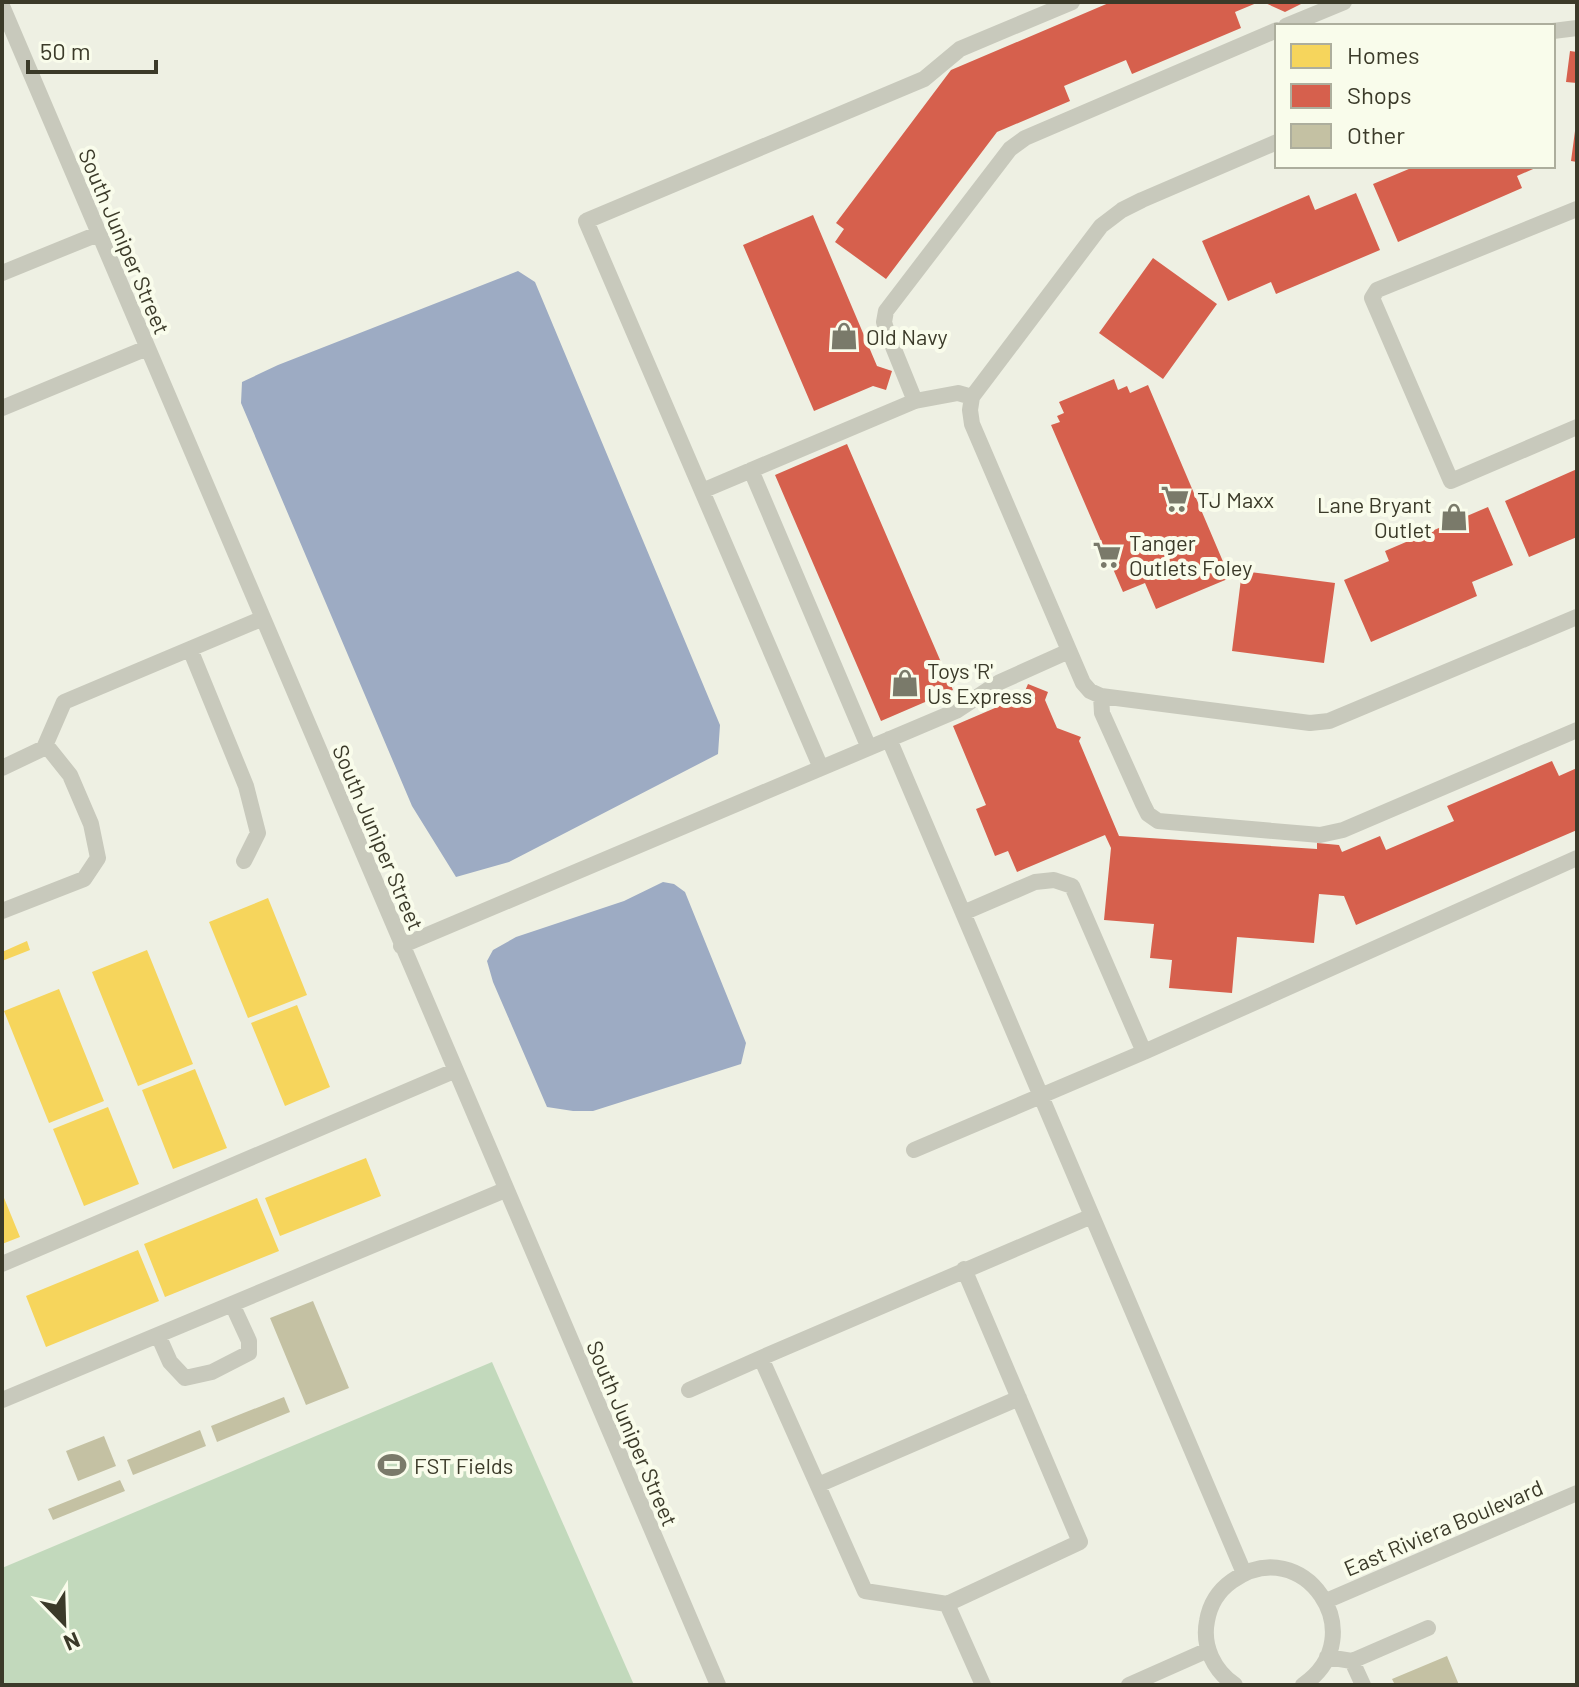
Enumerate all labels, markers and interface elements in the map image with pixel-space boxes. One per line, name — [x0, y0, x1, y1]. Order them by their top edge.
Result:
scale bar — [28, 24, 156, 74]
legend — [1275, 24, 1555, 168]
text: 50 m — [40, 36, 91, 65]
text: Homes — [1347, 40, 1420, 69]
text: Shops — [1347, 80, 1412, 109]
text: Other — [1347, 120, 1405, 149]
street label: South Juniper Street — [74, 144, 176, 338]
shop icon: Old Navy — [829, 321, 859, 351]
place label: Old Navy — [866, 323, 948, 349]
supermarket icon: TJ Maxx — [1160, 484, 1190, 514]
place label: TJ Maxx — [1197, 486, 1274, 512]
place label: Lane Bryant Outlet — [1317, 491, 1432, 542]
shop icon: Lane Bryant Outlet — [1439, 502, 1469, 532]
place label: Tanger Outlets Foley — [1129, 529, 1252, 580]
supermarket icon: Tanger Outlets Foley — [1092, 540, 1122, 570]
place label: Toys 'R' Us Express — [927, 657, 1032, 708]
shop icon: Toys 'R' Us Express — [890, 668, 920, 698]
street label: South Juniper Street — [328, 740, 430, 934]
street label: South Juniper Street — [582, 1336, 684, 1530]
sports icon: FST Fields — [377, 1450, 407, 1480]
place label: FST Fields — [414, 1452, 513, 1478]
street label: East Riviera Boulevard — [1340, 1473, 1546, 1581]
north arrow — [24, 1583, 104, 1663]
text: N — [60, 1628, 84, 1657]

